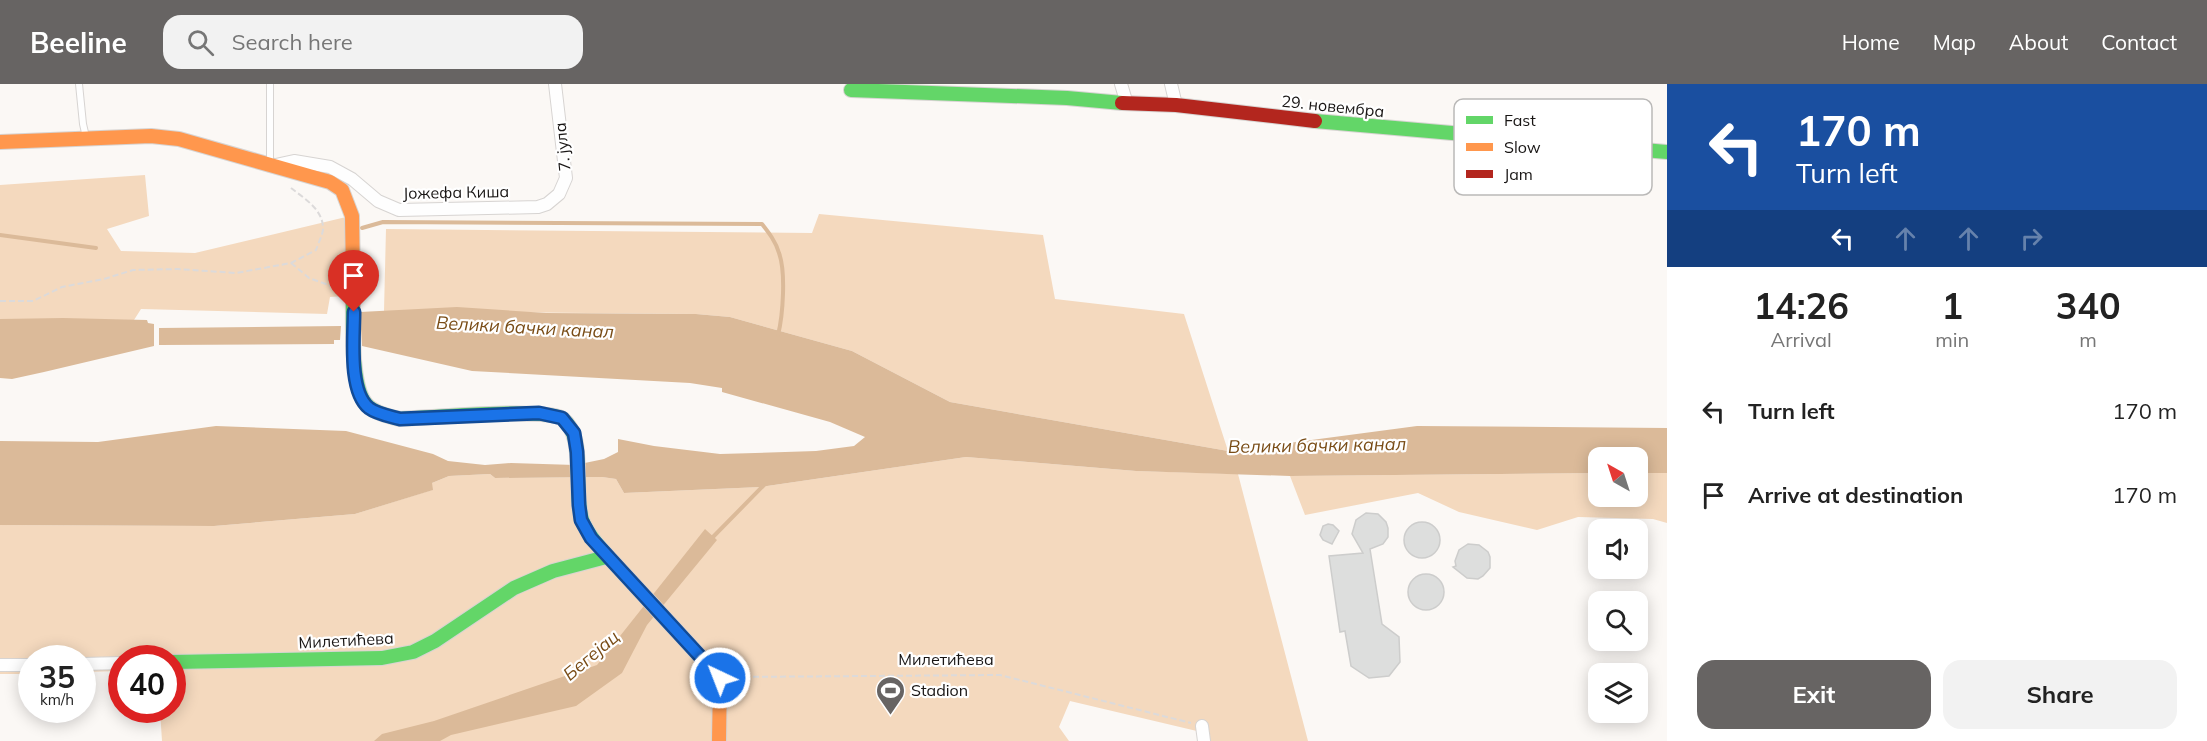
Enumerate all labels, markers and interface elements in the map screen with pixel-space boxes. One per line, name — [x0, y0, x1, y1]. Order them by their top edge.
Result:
search box — [163, 15, 583, 69]
text: Beeline — [30, 25, 127, 60]
icon: search — [184, 26, 217, 59]
text: Search here — [232, 28, 353, 56]
text: Home — [1842, 29, 1900, 55]
text: Map — [1933, 29, 1976, 55]
text: About — [2009, 29, 2068, 55]
text: Contact — [2101, 29, 2177, 55]
street label: 29. новембра — [1281, 91, 1385, 121]
legend — [1454, 99, 1652, 195]
text: 170 m — [1796, 104, 1921, 157]
icon: left — [1697, 108, 1775, 186]
text: Fast — [1504, 110, 1536, 130]
street label: 7. јула — [550, 122, 574, 172]
text: Slow — [1504, 137, 1541, 157]
text: Turn left — [1796, 156, 1898, 190]
text: Jam — [1504, 164, 1533, 184]
street label: Јожефа Киша — [403, 181, 509, 203]
icon: left — [1826, 222, 1859, 255]
icon: ahead — [1889, 222, 1922, 255]
icon: ahead — [1952, 222, 1985, 255]
icon: right — [2015, 222, 2048, 255]
pin — [328, 250, 379, 312]
icon: arrive — [337, 259, 370, 292]
text: 14:26 — [1753, 283, 1849, 328]
text: 1 — [1941, 283, 1963, 328]
text: 340 — [2056, 283, 2121, 328]
water label: Велики бачки канал — [435, 311, 615, 343]
text: Arrival — [1771, 327, 1832, 352]
text: min — [1935, 327, 1969, 352]
text: m — [2079, 327, 2097, 352]
icon: left — [1697, 395, 1730, 428]
text: Turn left — [1748, 397, 1835, 425]
text: 170 m — [2112, 397, 2177, 425]
water label: Велики бачки канал — [1228, 432, 1406, 458]
north arrow — [1588, 447, 1648, 507]
map controls — [1588, 447, 1648, 723]
icon: arrive — [1697, 479, 1730, 512]
text: Arrive at destination — [1748, 481, 1963, 509]
text: 170 m — [2112, 481, 2177, 509]
button: sound — [1588, 519, 1648, 579]
button: search — [1588, 591, 1648, 651]
water label: Бегејац — [558, 625, 624, 685]
street label: Милетићева — [298, 628, 394, 652]
speed limit sign: 40 — [108, 645, 186, 723]
position arrow — [688, 646, 752, 710]
street label: Милетићева — [898, 649, 994, 669]
text: 35 — [39, 658, 75, 696]
button: Exit — [1697, 660, 1931, 729]
button: Share — [1943, 660, 2177, 729]
button: layers — [1588, 663, 1648, 723]
sports icon: Stadion — [874, 674, 906, 716]
place label: Stadion — [911, 680, 968, 700]
text: km/h — [40, 690, 74, 709]

